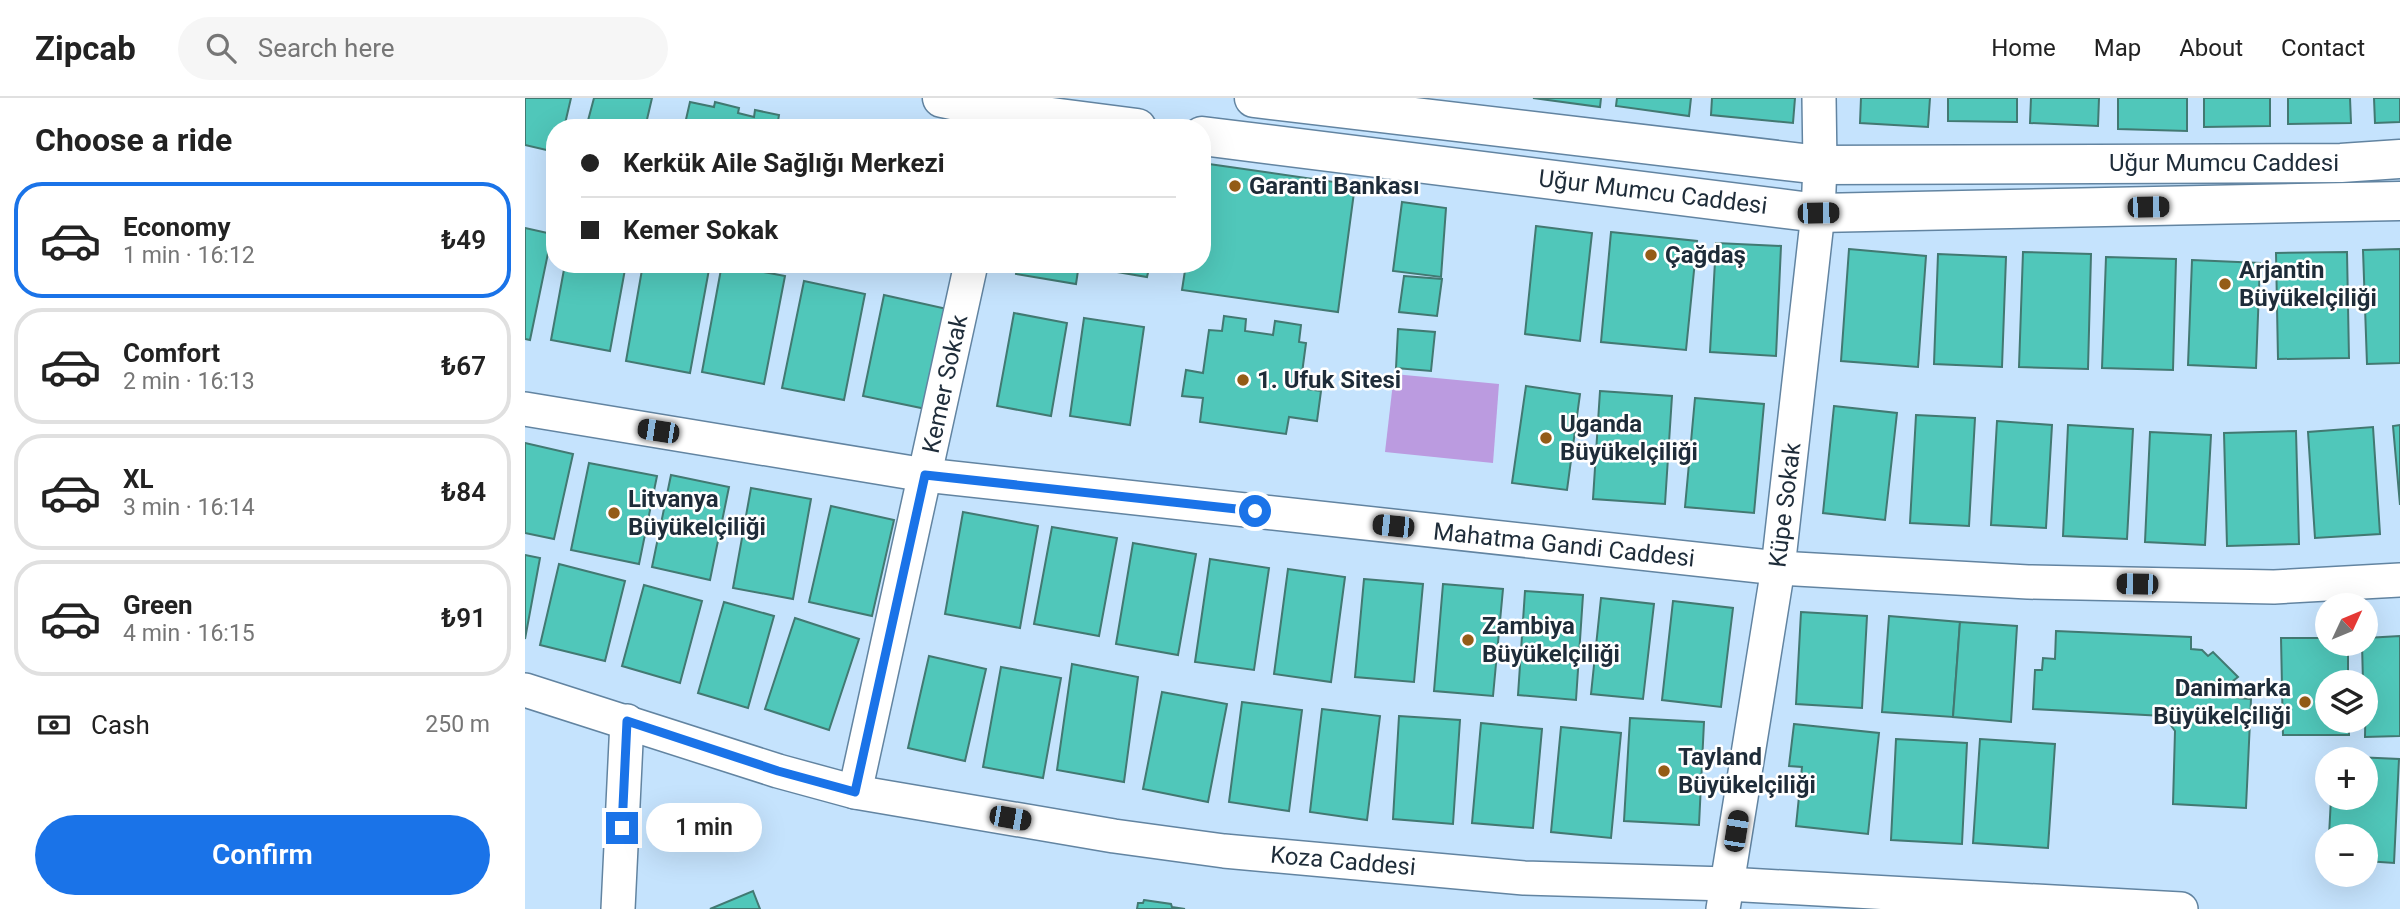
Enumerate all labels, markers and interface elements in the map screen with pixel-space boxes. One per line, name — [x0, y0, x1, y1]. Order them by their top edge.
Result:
search box — [178, 17, 668, 80]
text: Zipcab — [35, 29, 136, 68]
icon: search — [202, 29, 240, 67]
text: Search here — [258, 33, 395, 63]
text: Home — [1991, 34, 2056, 62]
text: Map — [2094, 34, 2141, 62]
text: About — [2179, 34, 2243, 62]
text: Contact — [2281, 34, 2365, 62]
text: Choose a ride — [35, 121, 232, 159]
text: Kerkük Aile Sağlığı Merkezi — [623, 148, 945, 178]
street label: Uğur Mumcu Caddesi — [2109, 149, 2339, 177]
street label: Uğur Mumcu Caddesi — [1537, 164, 1769, 220]
place label: Garanti Bankası — [1249, 172, 1420, 200]
marker: Garanti Bankası — [1227, 178, 1243, 194]
car — [2127, 196, 2170, 218]
car — [1797, 202, 1840, 224]
icon: car — [39, 209, 102, 272]
text: Economy — [123, 212, 230, 242]
text: Kemer Sokak — [623, 215, 778, 245]
text: ₺49 — [441, 225, 486, 255]
place label: Çağdaş — [1665, 241, 1746, 269]
text: 1 min · 16:12 — [123, 242, 255, 269]
marker: Çağdaş — [1643, 247, 1659, 263]
place label: Arjantin Büyükelçiliği — [2239, 256, 2377, 312]
marker: Arjantin Büyükelçiliği — [2217, 276, 2233, 292]
street label: Kemer Sokak — [917, 311, 973, 456]
icon: car — [39, 335, 102, 398]
text: Comfort — [123, 338, 220, 368]
text: ₺67 — [441, 351, 486, 381]
place label: 1. Ufuk Sitesi — [1257, 366, 1401, 394]
text: 2 min · 16:13 — [123, 368, 255, 395]
marker: 1. Ufuk Sitesi — [1235, 372, 1251, 388]
place label: Uganda Büyükelçiliği — [1560, 410, 1698, 466]
car — [636, 417, 681, 445]
marker: Uganda Büyükelçiliği — [1538, 430, 1554, 446]
street label: Küpe Sokak — [1763, 440, 1807, 569]
icon: car — [39, 461, 102, 524]
text: XL — [123, 464, 154, 494]
text: ₺84 — [441, 477, 486, 507]
place label: Litvanya Büyükelçiliği — [628, 485, 766, 541]
text: 3 min · 16:14 — [123, 494, 255, 521]
route start — [1239, 495, 1271, 527]
marker: Litvanya Büyükelçiliği — [606, 505, 622, 521]
car — [1372, 513, 1415, 539]
street label: Mahatma Gandi Caddesi — [1432, 517, 1696, 573]
car — [2116, 573, 2159, 595]
icon: car — [39, 587, 102, 650]
text: Green — [123, 590, 193, 620]
north arrow — [2315, 593, 2378, 656]
map controls — [2315, 593, 2378, 887]
text: ₺91 — [441, 603, 486, 633]
place label: Zambiya Büyükelçiliği — [1482, 612, 1620, 668]
text: 4 min · 16:15 — [123, 620, 255, 647]
marker: Zambiya Büyükelçiliği — [1460, 632, 1476, 648]
button: layers — [2315, 670, 2378, 733]
place label: Danimarka Büyükelçiliği — [2153, 674, 2291, 730]
marker: Danimarka Büyükelçiliği — [2297, 694, 2313, 710]
icon: cash — [35, 706, 73, 744]
text: Cash — [91, 710, 150, 740]
text: 250 m — [425, 711, 490, 738]
place label: Tayland Büyükelçiliği — [1678, 743, 1816, 799]
button: + — [2315, 747, 2378, 810]
marker: Tayland Büyükelçiliği — [1656, 763, 1672, 779]
callout: 1 min — [647, 804, 762, 852]
car — [988, 804, 1033, 832]
car — [1723, 809, 1750, 853]
route end — [606, 812, 638, 844]
text: 1 min — [675, 814, 733, 841]
button: Confirm — [35, 815, 490, 895]
button: − — [2315, 824, 2378, 887]
street label: Koza Caddesi — [1269, 841, 1417, 881]

